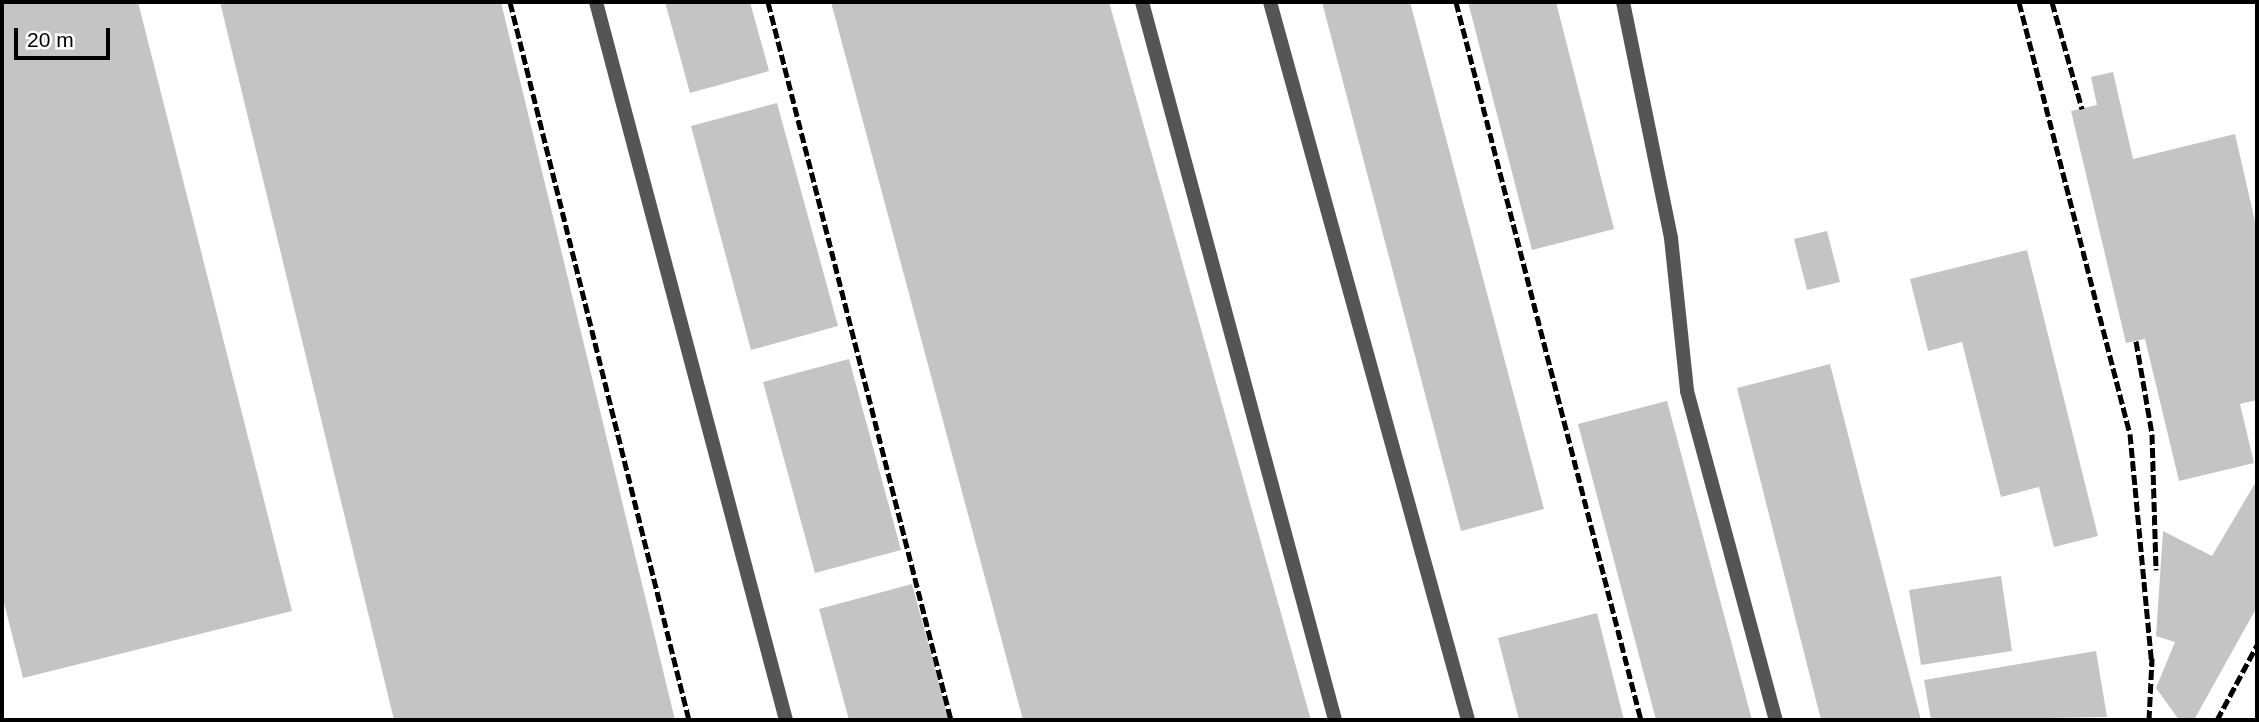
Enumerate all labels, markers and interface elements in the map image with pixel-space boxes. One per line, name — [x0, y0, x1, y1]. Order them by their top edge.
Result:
scale bar — [18, 14, 114, 58]
text: 20 m — [27, 28, 74, 51]

